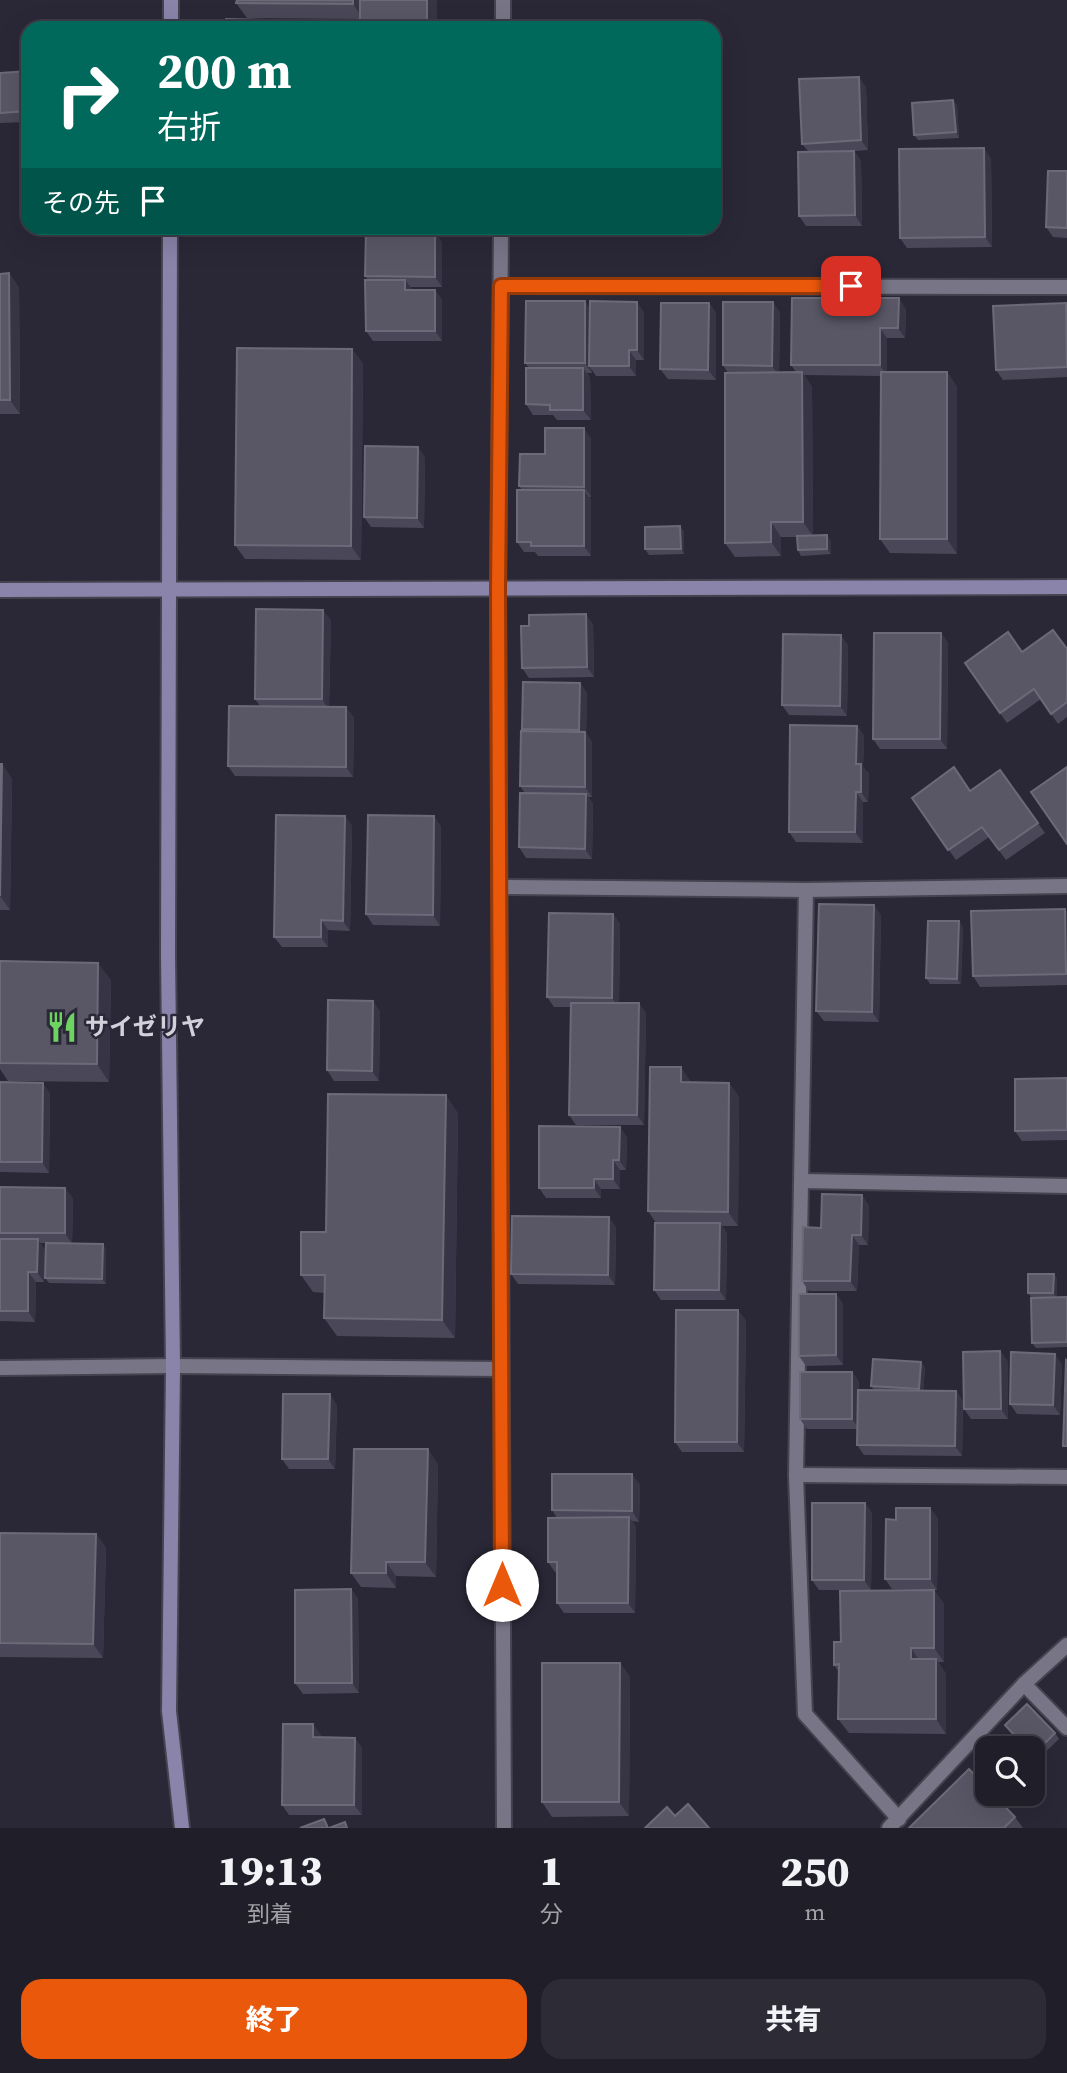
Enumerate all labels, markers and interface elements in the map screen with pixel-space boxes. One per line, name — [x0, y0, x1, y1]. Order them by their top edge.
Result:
text: 200 m — [157, 37, 292, 104]
icon: right — [42, 49, 133, 140]
text: 右折 — [157, 105, 221, 149]
icon: arrive — [134, 182, 172, 220]
text: その先 — [42, 185, 120, 221]
pin — [821, 256, 881, 316]
icon: arrive — [832, 267, 870, 305]
restaurant icon: サイゼリヤ — [45, 1010, 79, 1044]
place label: サイゼリヤ — [85, 1010, 205, 1043]
position arrow — [465, 1548, 539, 1622]
map controls — [975, 1736, 1045, 1806]
button: search — [975, 1736, 1045, 1806]
text: 19:13 — [217, 1841, 322, 1899]
text: 1 — [540, 1841, 563, 1899]
text: 250 — [780, 1842, 850, 1900]
text: m — [805, 1896, 825, 1928]
text: 到着 — [247, 1898, 293, 1930]
text: 分 — [540, 1898, 563, 1930]
button: 終了 — [21, 1979, 527, 2059]
button: 共有 — [541, 1979, 1046, 2059]

